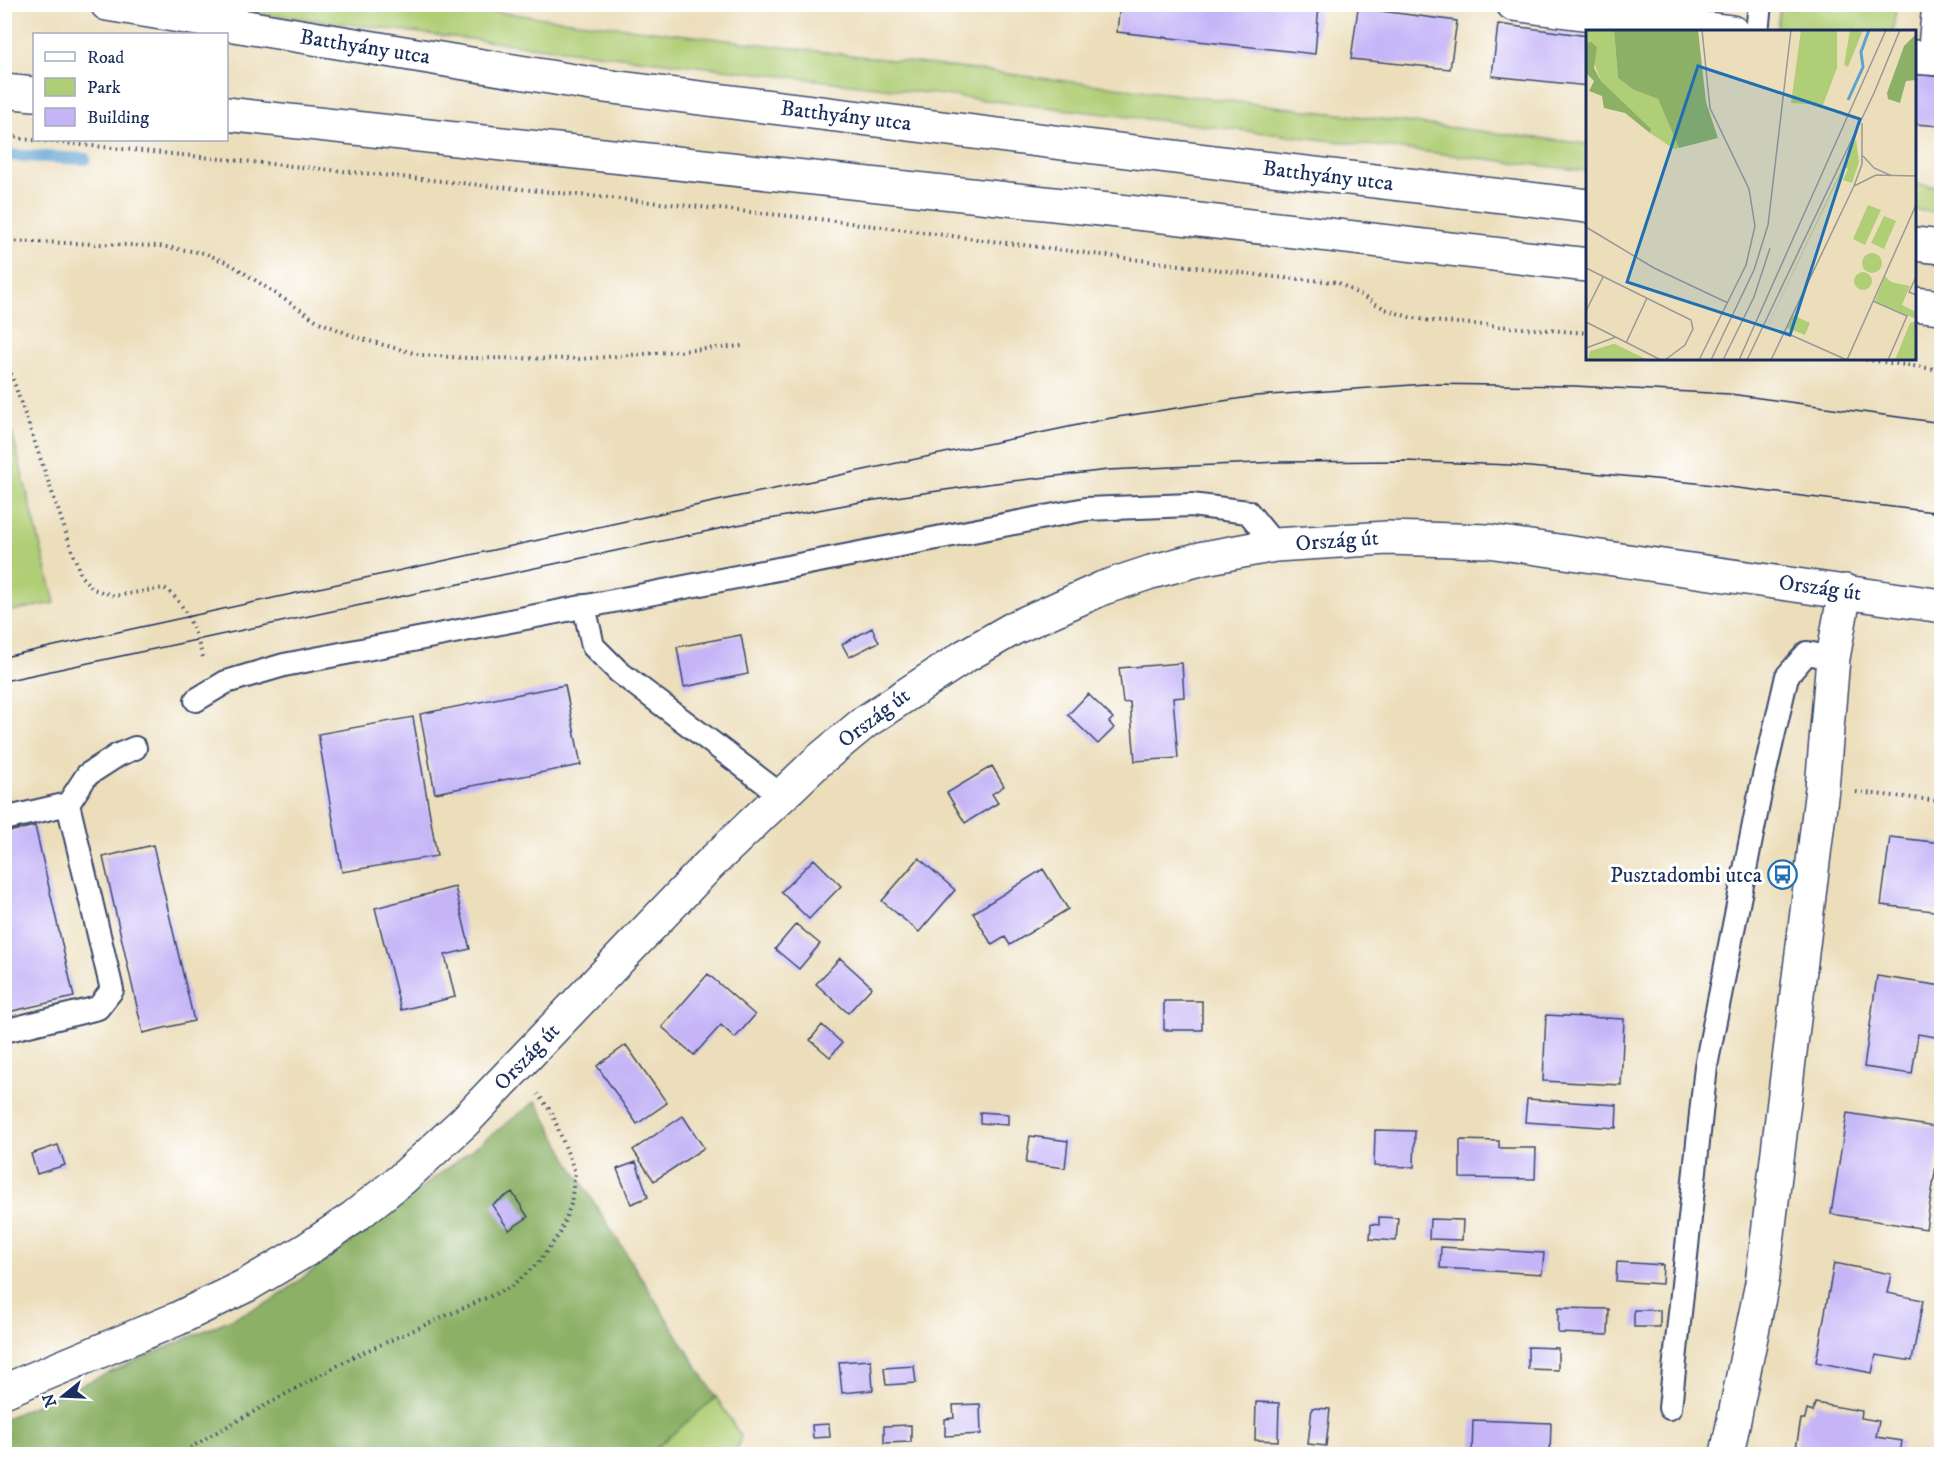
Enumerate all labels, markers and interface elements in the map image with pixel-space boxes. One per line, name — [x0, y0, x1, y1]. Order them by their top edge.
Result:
street label: Batthyány utca — [298, 23, 433, 71]
inset map — [1586, 30, 1916, 360]
legend — [33, 33, 228, 141]
text: Road — [87, 47, 124, 69]
text: Park — [87, 77, 121, 99]
street label: Batthyány utca — [779, 95, 914, 137]
text: Building — [87, 107, 149, 129]
street label: Batthyány utca — [1261, 155, 1396, 197]
street label: Ország út — [1295, 525, 1379, 557]
street label: Ország út — [1777, 569, 1863, 607]
street label: Ország út — [833, 682, 915, 754]
bus stop icon: Pusztadombi utca — [1767, 859, 1799, 891]
place label: Pusztadombi utca — [1610, 862, 1763, 889]
street label: Ország út — [488, 1018, 566, 1096]
north arrow — [33, 1366, 93, 1426]
text: N — [38, 1391, 61, 1410]

